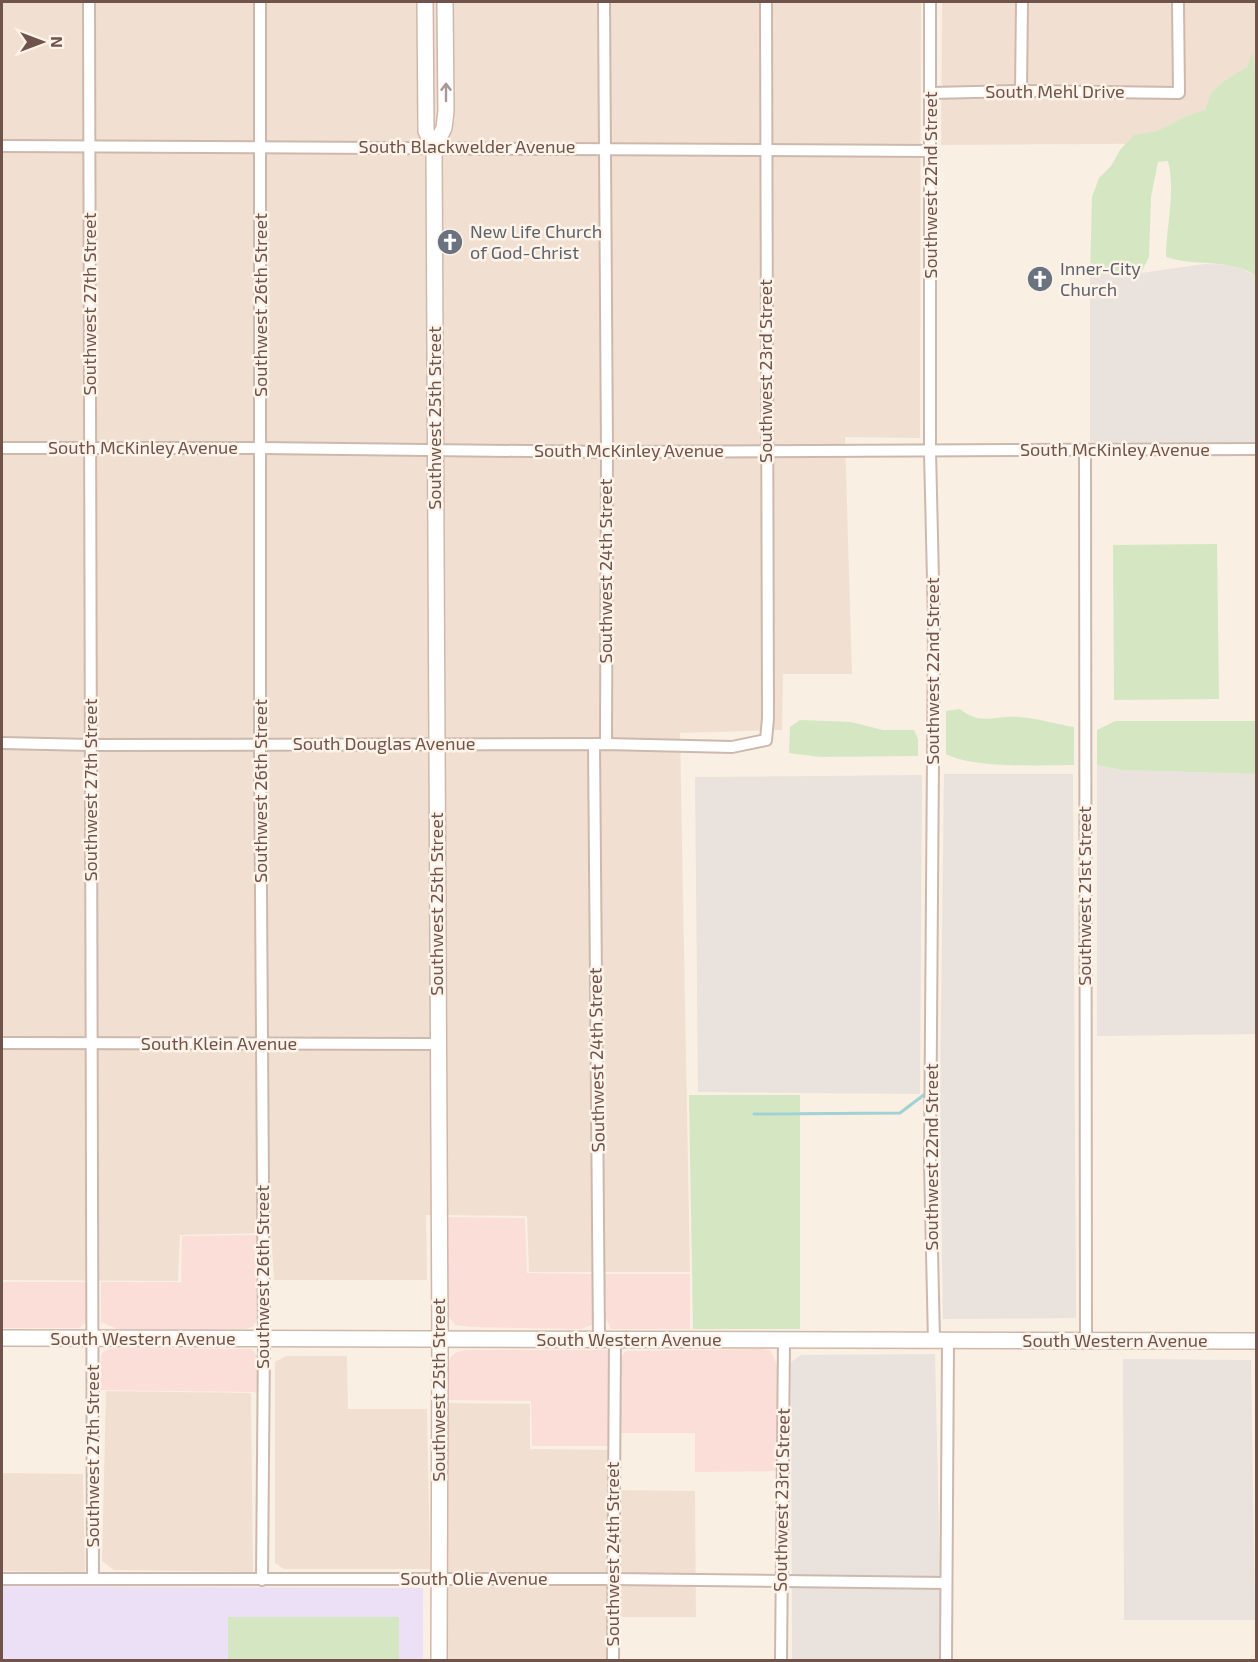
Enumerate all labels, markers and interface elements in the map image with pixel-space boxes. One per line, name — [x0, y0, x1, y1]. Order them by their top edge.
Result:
north arrow — [12, 12, 72, 72]
text: N — [48, 36, 67, 48]
street label: South Mehl Drive — [985, 80, 1125, 102]
one-way arrow — [440, 82, 452, 102]
street label: Southwest 22nd Street — [919, 91, 941, 279]
street label: South Blackwelder Avenue — [359, 135, 575, 157]
street label: Southwest 27th Street — [78, 212, 100, 396]
street label: Southwest 26th Street — [249, 213, 271, 397]
place label: New Life Church of God-Christ — [470, 220, 602, 263]
church icon: New Life Church of God-Christ — [435, 227, 465, 257]
place label: Inner-City Church — [1060, 257, 1141, 300]
church icon: Inner-City Church — [1025, 264, 1055, 294]
street label: Southwest 23rd Street — [754, 279, 776, 463]
street label: Southwest 25th Street — [423, 326, 445, 510]
street label: South McKinley Avenue — [48, 436, 238, 458]
street label: South McKinley Avenue — [1020, 438, 1210, 460]
street label: South McKinley Avenue — [534, 439, 724, 461]
street label: Southwest 24th Street — [594, 478, 616, 663]
street label: Southwest 22nd Street — [921, 577, 943, 765]
street label: Southwest 27th Street — [79, 698, 101, 882]
street label: Southwest 26th Street — [249, 699, 271, 883]
street label: South Douglas Avenue — [293, 732, 475, 754]
street label: Southwest 21st Street — [1073, 806, 1095, 986]
street label: Southwest 25th Street — [425, 812, 447, 996]
street label: Southwest 24th Street — [583, 967, 609, 1153]
street label: South Klein Avenue — [141, 1032, 297, 1054]
street label: Southwest 22nd Street — [920, 1063, 942, 1251]
street label: Southwest 26th Street — [251, 1185, 273, 1369]
street label: Southwest 25th Street — [427, 1298, 449, 1482]
street label: South Western Avenue — [50, 1327, 236, 1349]
street label: South Western Avenue — [536, 1328, 722, 1350]
street label: South Western Avenue — [1022, 1329, 1208, 1351]
street label: Southwest 27th Street — [81, 1364, 103, 1548]
street label: Southwest 23rd Street — [768, 1408, 794, 1592]
street label: Southwest 24th Street — [601, 1461, 623, 1646]
street label: South Olie Avenue — [400, 1567, 548, 1589]

